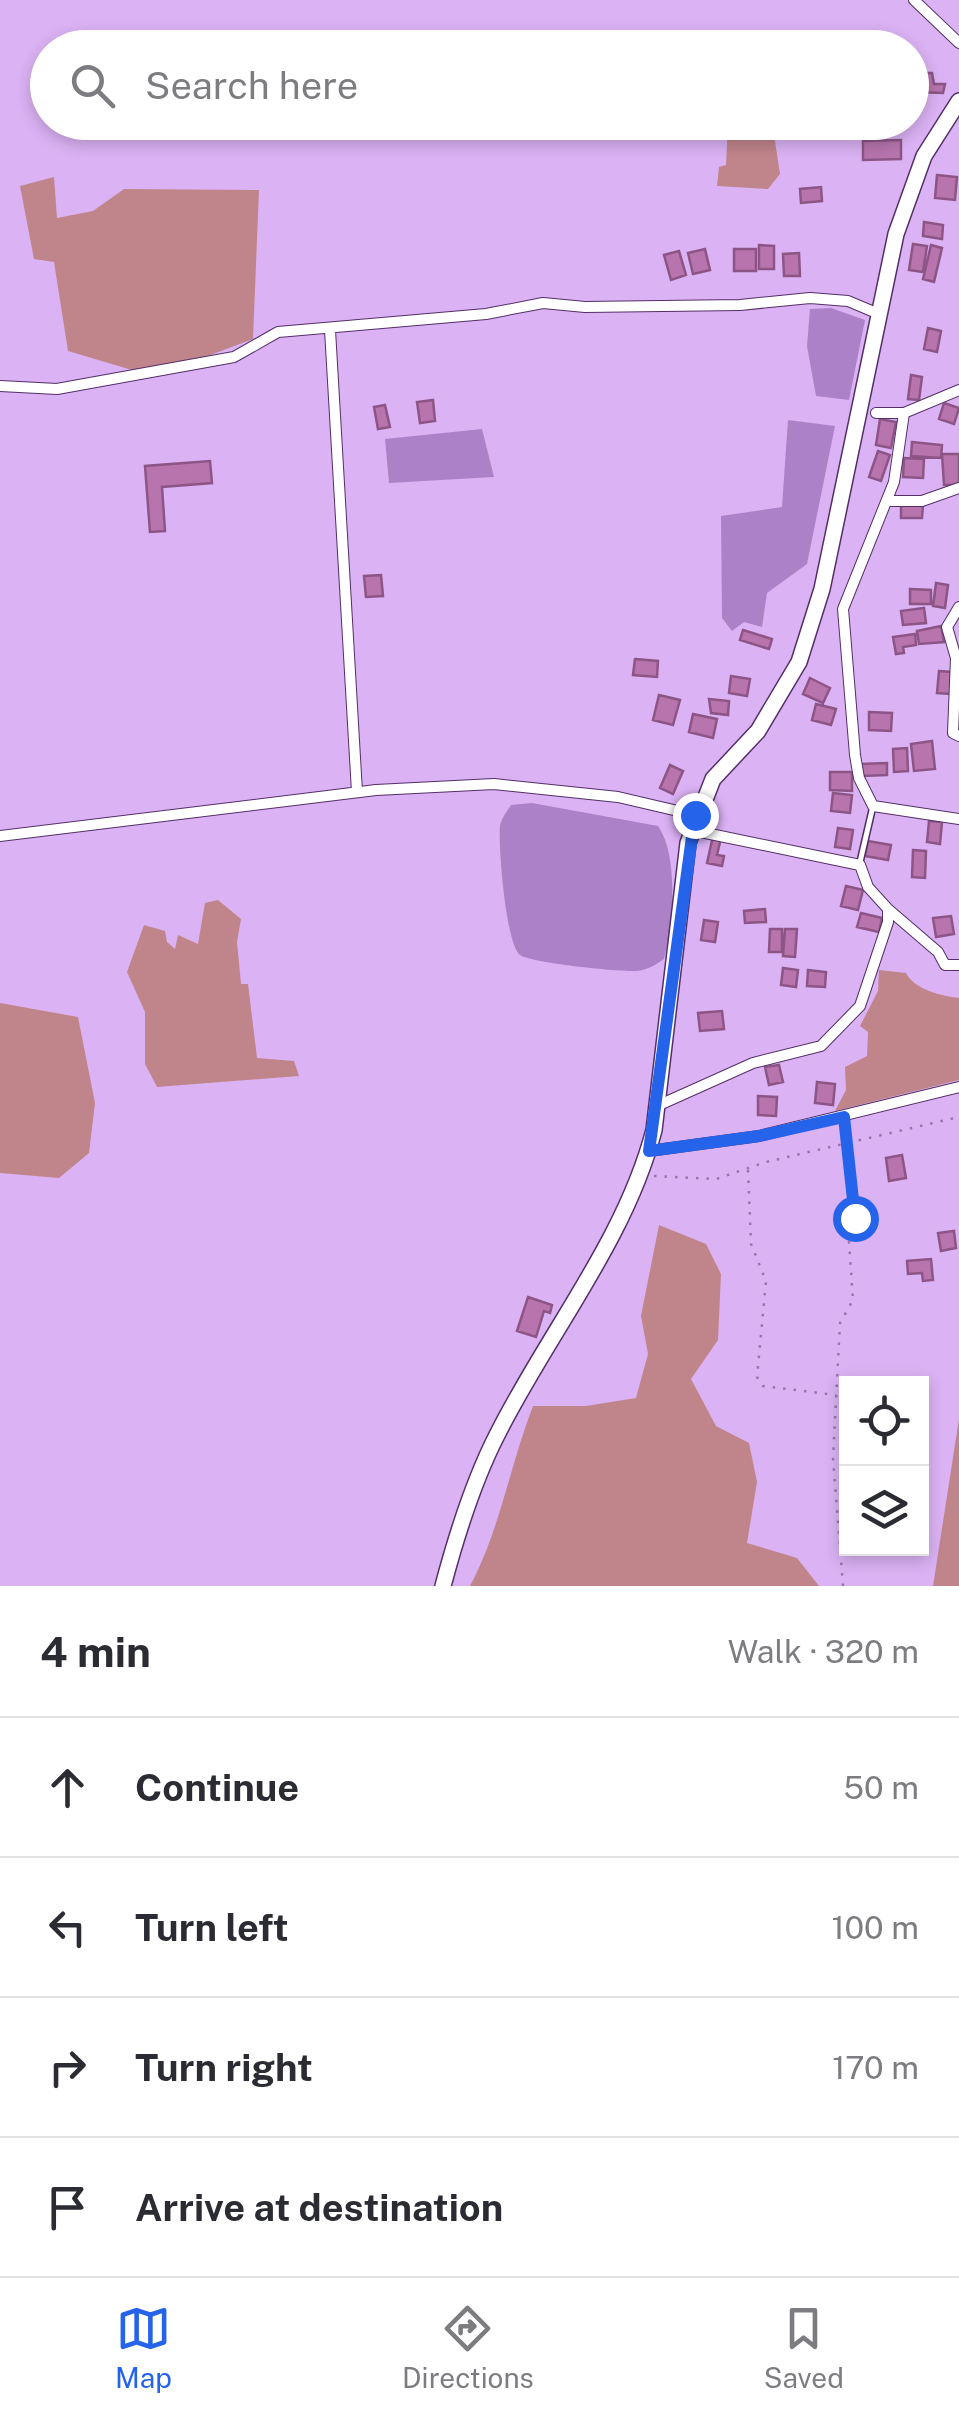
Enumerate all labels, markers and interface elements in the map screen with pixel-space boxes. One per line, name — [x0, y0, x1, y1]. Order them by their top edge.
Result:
search box — [30, 30, 929, 140]
icon: search — [65, 58, 120, 113]
text: Search here — [145, 63, 358, 108]
route end — [673, 793, 719, 839]
route start — [833, 1196, 879, 1242]
map controls — [839, 1376, 929, 1556]
button: locate — [839, 1376, 929, 1466]
button: layers — [839, 1466, 929, 1556]
text: 4 min — [40, 1627, 151, 1676]
text: Walk · 320 m — [728, 1633, 919, 1670]
icon: ahead — [40, 1760, 95, 1815]
text: Continue — [135, 1765, 299, 1810]
text: 50 m — [843, 1769, 919, 1806]
icon: left — [40, 1900, 95, 1955]
text: Turn left — [135, 1905, 289, 1950]
text: 100 m — [832, 1909, 919, 1946]
icon: right — [40, 2040, 95, 2095]
text: Turn right — [135, 2045, 313, 2090]
text: 170 m — [832, 2049, 919, 2086]
icon: arrive — [40, 2180, 95, 2235]
text: Arrive at destination — [135, 2185, 503, 2230]
tab: Map — [115, 2301, 172, 2394]
tab: Directions — [402, 2301, 534, 2394]
tab: Saved — [764, 2301, 844, 2394]

